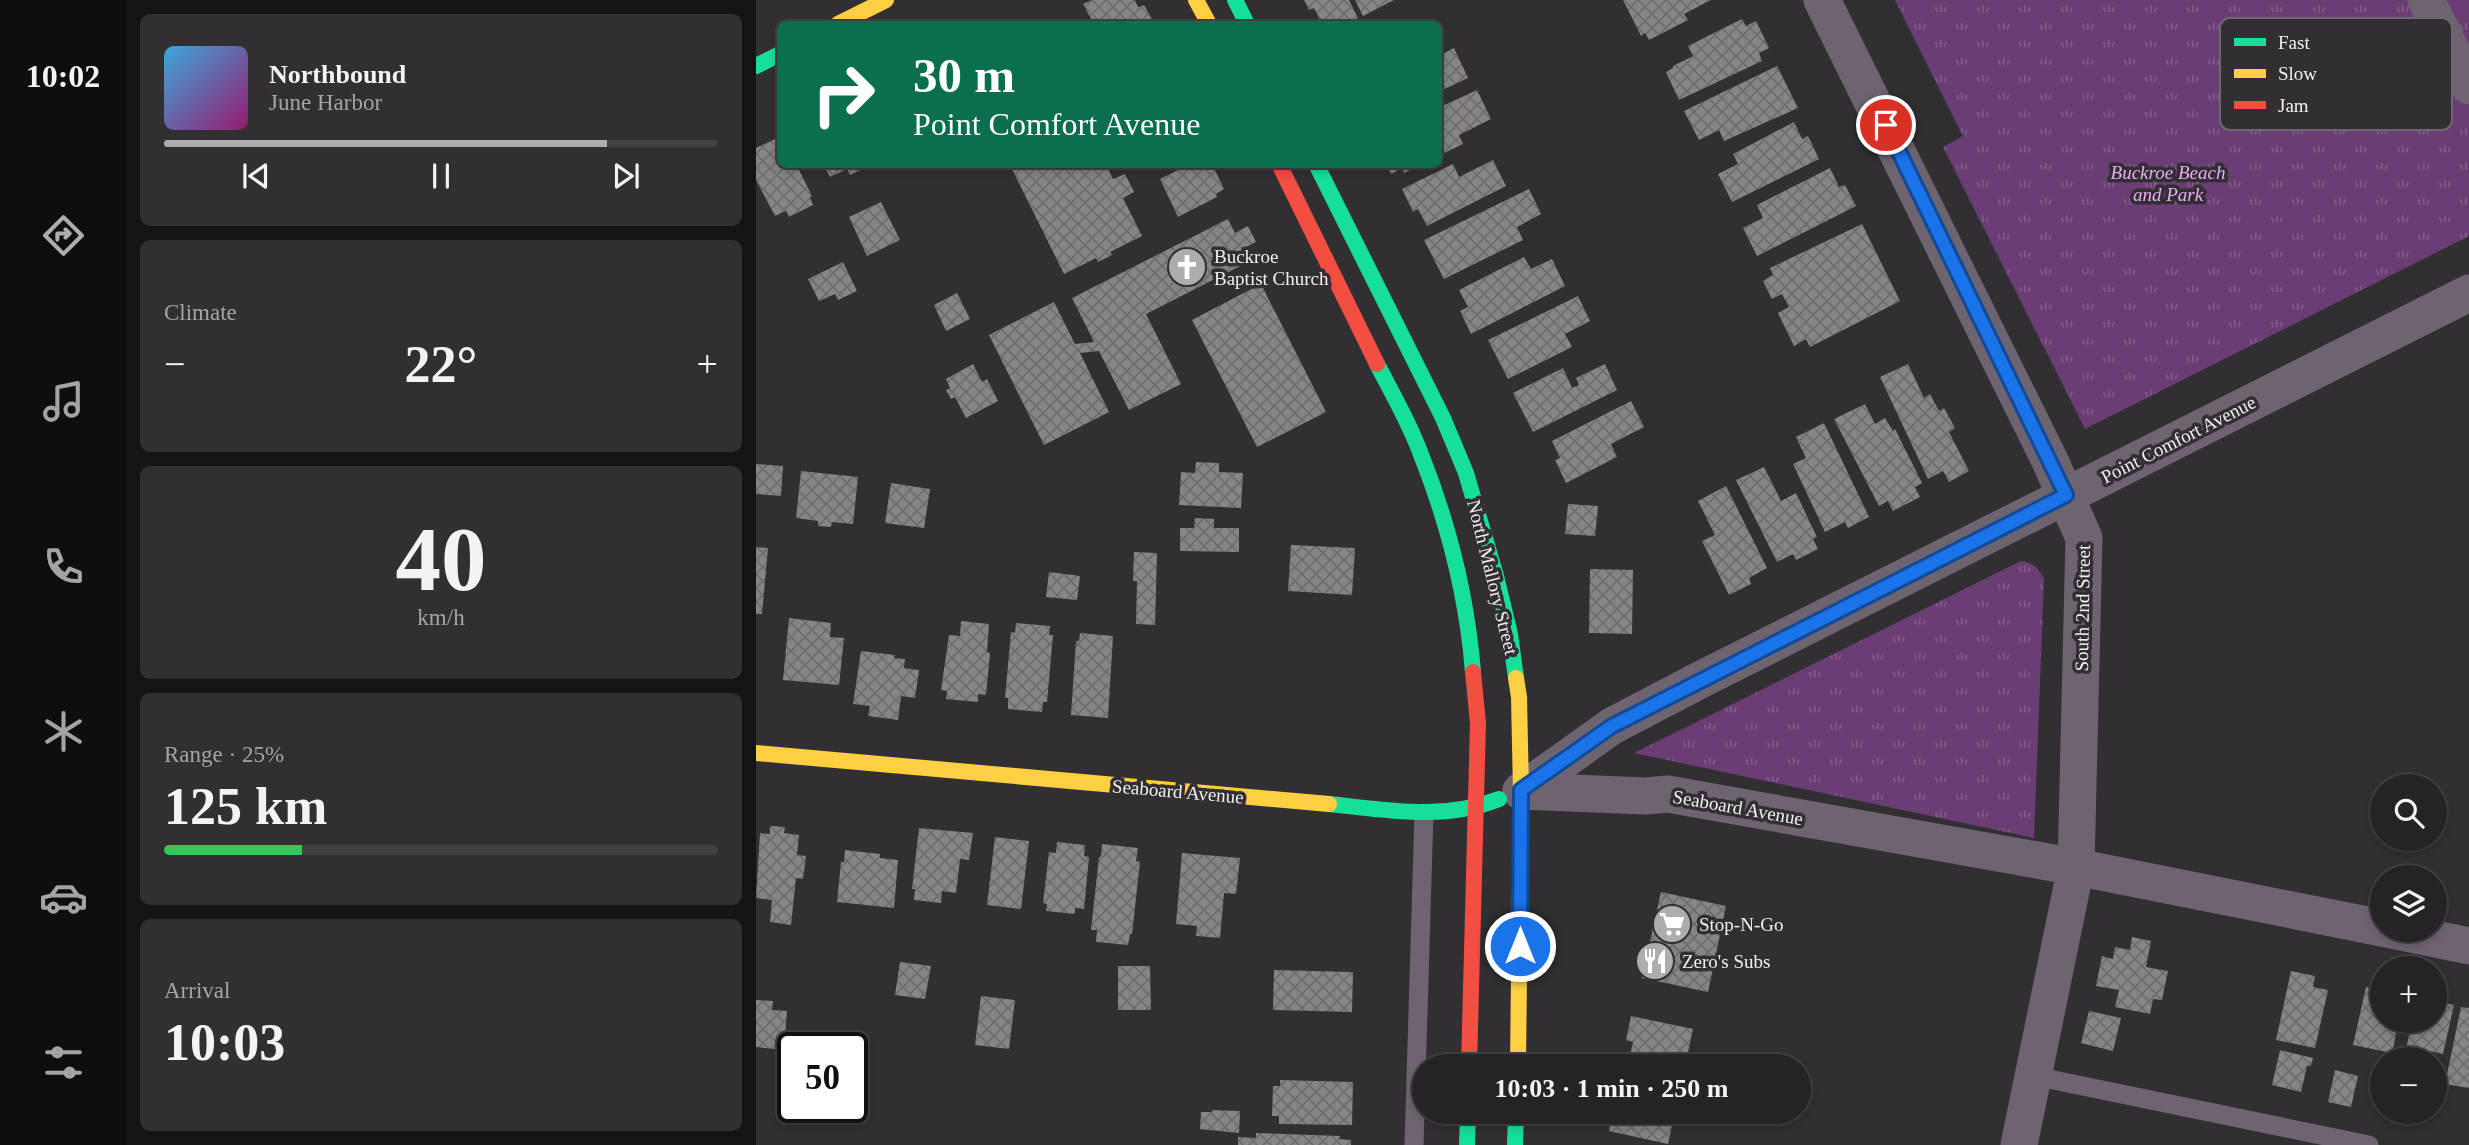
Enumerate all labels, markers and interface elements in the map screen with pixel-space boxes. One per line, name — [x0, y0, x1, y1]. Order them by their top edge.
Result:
legend — [2220, 18, 2452, 130]
text: Fast — [2278, 32, 2310, 53]
text: 30 m — [913, 48, 1015, 103]
icon: right — [798, 49, 889, 140]
text: 10:02 — [26, 58, 100, 94]
text: Northbound — [269, 60, 406, 89]
text: Slow — [2278, 63, 2317, 84]
text: June Harbor — [269, 90, 382, 115]
pin — [1856, 95, 1916, 155]
text: Jam — [2278, 95, 2309, 116]
text: Point Comfort Avenue — [913, 106, 1200, 142]
icon: arrive — [1867, 106, 1905, 144]
icon: previous — [237, 157, 275, 195]
icon: pause — [422, 157, 460, 195]
icon: next — [607, 157, 645, 195]
park label: Buckroe Beach and Park — [2111, 162, 2225, 205]
icon: directions — [39, 211, 88, 260]
church icon: Buckroe Baptist Church — [1166, 246, 1208, 288]
place label: Buckroe Baptist Church — [1214, 246, 1329, 289]
text: Climate — [164, 300, 237, 325]
text: 22° — [405, 336, 477, 393]
text: − — [164, 343, 185, 385]
text: + — [697, 343, 718, 385]
icon: music — [39, 377, 88, 426]
street label: Point Comfort Avenue — [2097, 391, 2259, 488]
street label: North Mallory Street — [1463, 497, 1522, 658]
text: 40 — [396, 509, 487, 610]
icon: phone — [39, 542, 88, 591]
street label: South 2nd Street — [2071, 544, 2094, 672]
text: km/h — [417, 605, 465, 630]
icon: climate — [39, 707, 88, 756]
text: Range · 25% — [164, 742, 284, 767]
map controls — [2370, 774, 2447, 1124]
button: search — [2370, 774, 2447, 851]
street label: Seaboard Avenue — [1111, 775, 1245, 808]
text: 125 km — [164, 778, 327, 835]
street label: Seaboard Avenue — [1671, 786, 1805, 829]
button: layers — [2370, 865, 2447, 942]
icon: car — [39, 873, 88, 922]
supermarket icon: Stop-N-Go — [1651, 903, 1693, 945]
position arrow — [1483, 909, 1557, 983]
place label: Stop-N-Go — [1699, 914, 1783, 935]
restaurant icon: Zero's Subs — [1634, 940, 1676, 982]
place label: Zero's Subs — [1682, 951, 1770, 972]
button: + — [2370, 956, 2447, 1033]
text: Arrival — [164, 978, 230, 1003]
text: 10:03 — [164, 1014, 285, 1071]
speed limit sign: 50 — [777, 1032, 868, 1123]
icon: filters — [39, 1038, 88, 1087]
button: − — [2370, 1047, 2447, 1124]
text: 10:03 · 1 min · 250 m — [1495, 1074, 1729, 1103]

